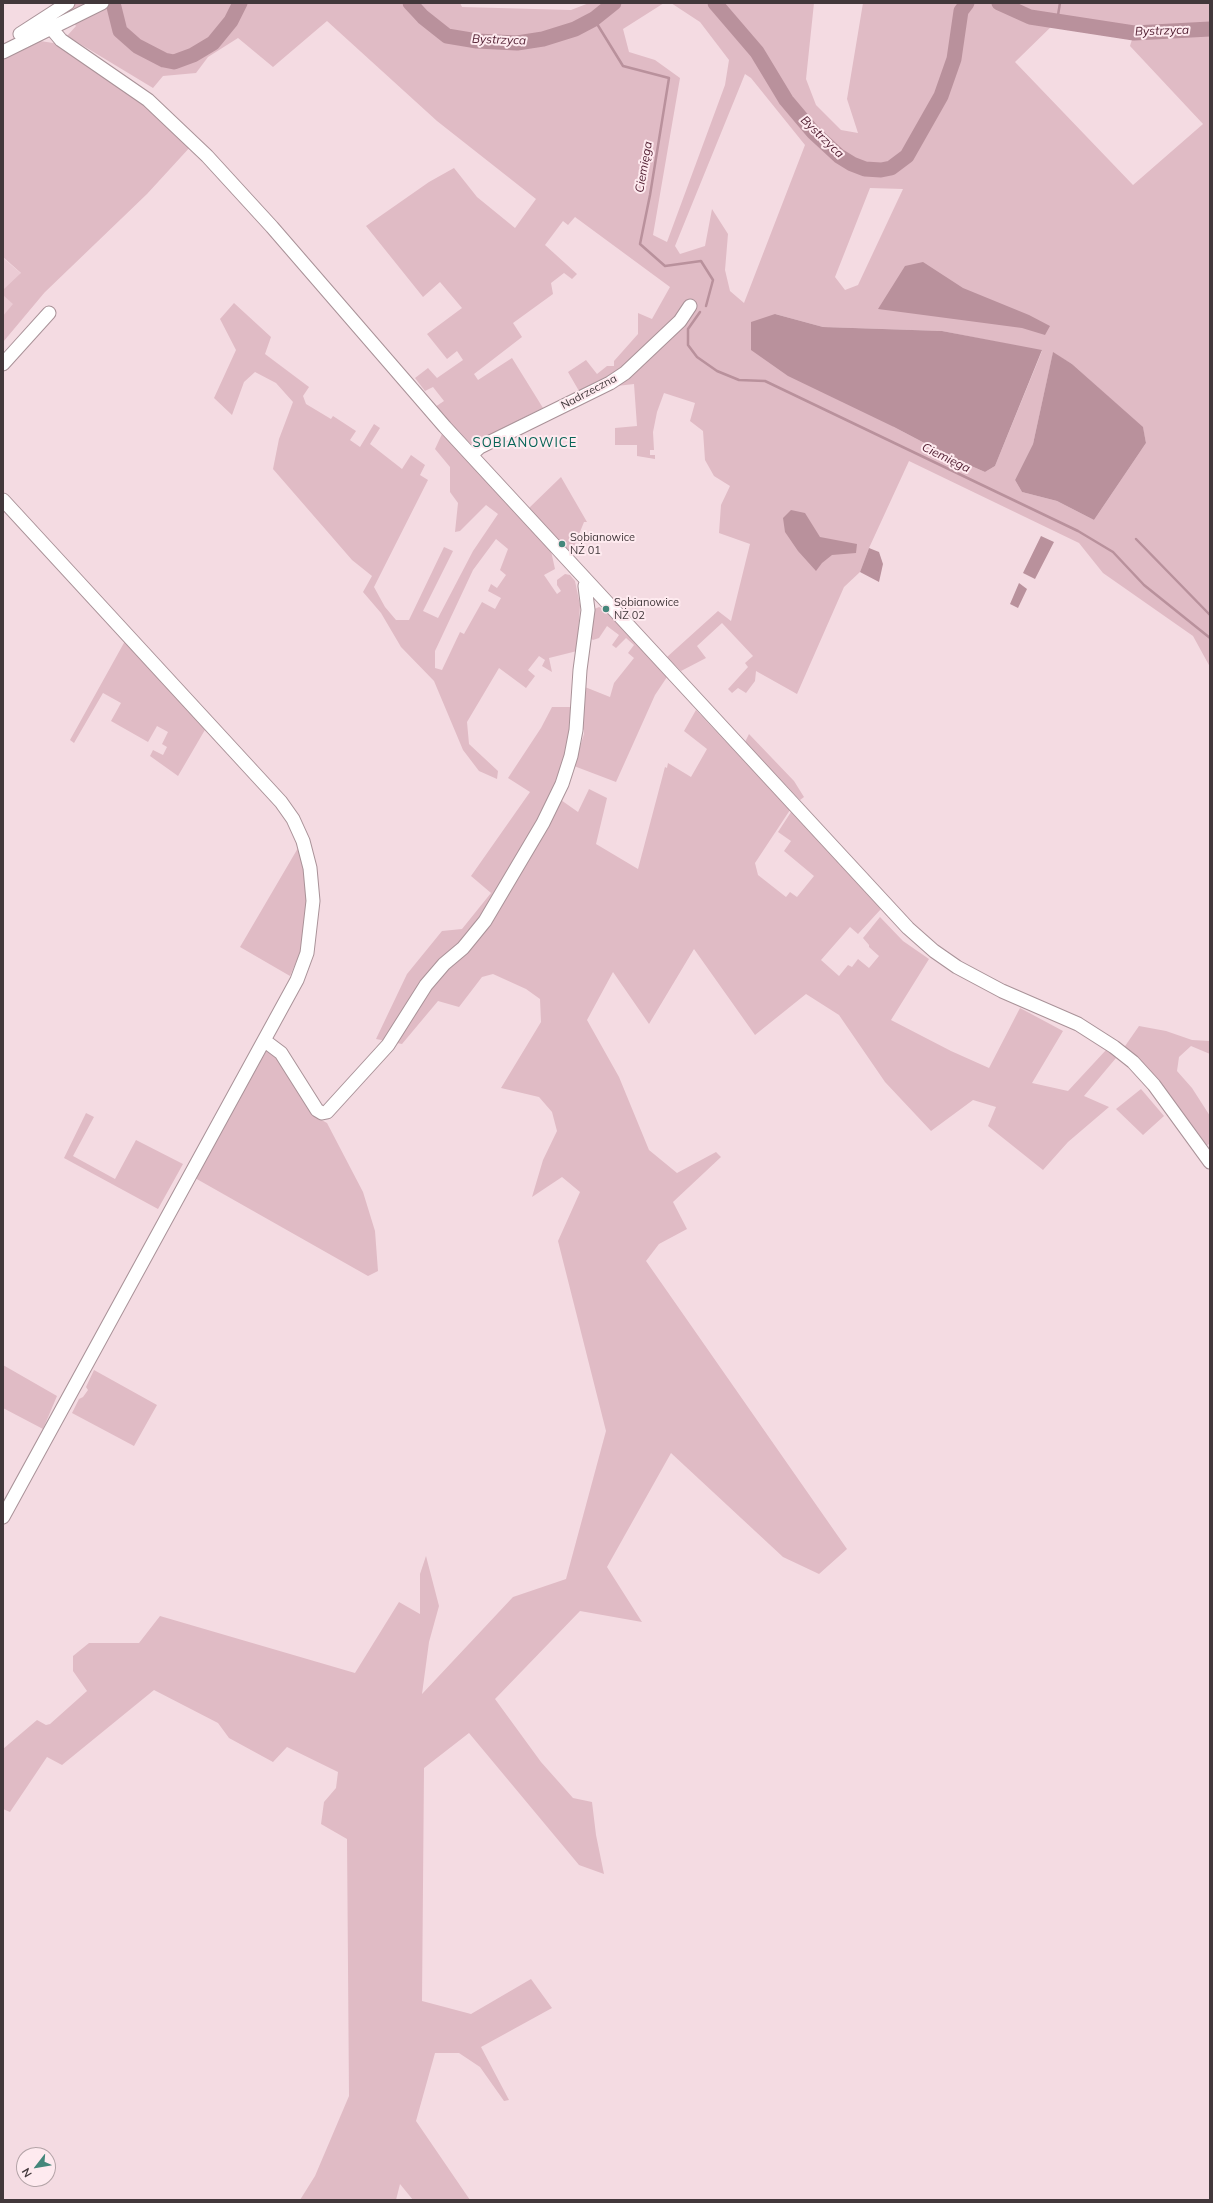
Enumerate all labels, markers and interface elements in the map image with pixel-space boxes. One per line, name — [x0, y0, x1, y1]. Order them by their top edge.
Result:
water label: Bystrzyca — [1135, 23, 1189, 39]
water label: Bystrzyca — [472, 32, 526, 48]
water label: Bystrzyca — [797, 113, 847, 161]
water label: Ciemięga — [632, 140, 656, 194]
street label: Nadrzeczna — [559, 372, 619, 412]
district label: SOBIANOWICE — [473, 435, 577, 451]
water label: Ciemięga — [919, 440, 973, 476]
place label: Sobianowice NŻ 01 — [570, 531, 635, 557]
marker: Sobianowice NŻ 01 — [557, 539, 567, 549]
place label: Sobianowice NŻ 02 — [614, 596, 679, 622]
marker: Sobianowice NŻ 02 — [601, 604, 611, 614]
north arrow — [16, 2147, 56, 2187]
text: N — [18, 2165, 35, 2180]

